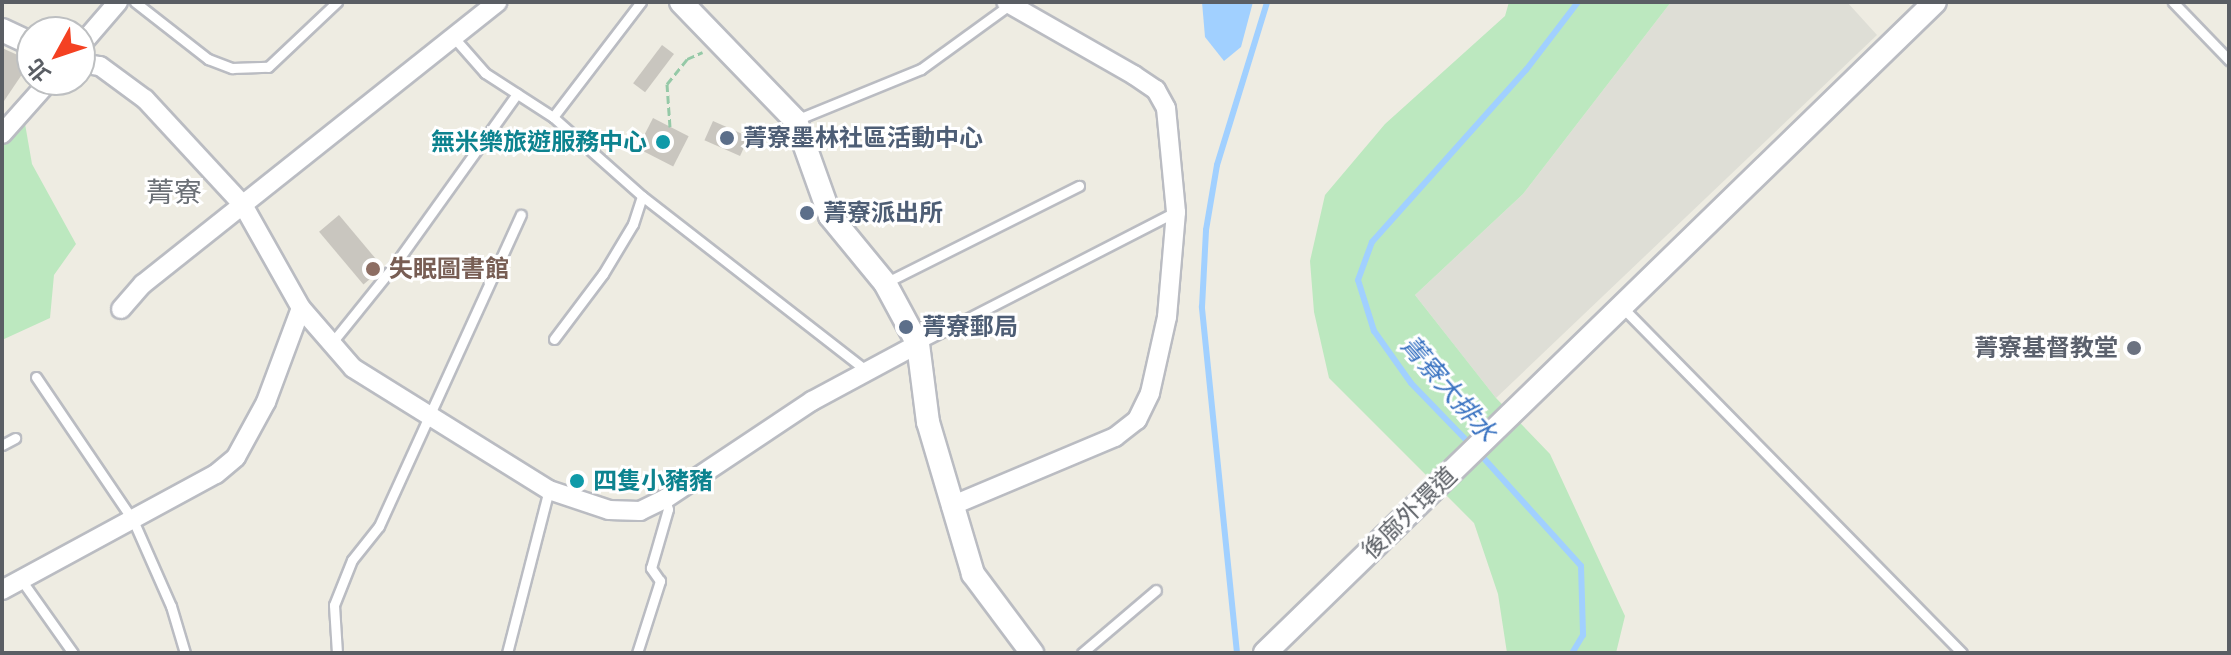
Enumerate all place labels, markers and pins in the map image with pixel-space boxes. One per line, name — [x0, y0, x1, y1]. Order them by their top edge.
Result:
place label: 菁寮墨林社區活動中心 — [743, 124, 983, 152]
place label: 無米樂旅遊服務中心 — [431, 128, 647, 156]
marker: 菁寮墨林社區活動中心 — [718, 129, 736, 147]
marker: 無米樂旅遊服務中心 — [654, 133, 672, 151]
place label: 菁寮派出所 — [823, 199, 943, 227]
marker: 菁寮派出所 — [798, 204, 816, 222]
place label: 失眠圖書館 — [389, 255, 509, 283]
marker: 失眠圖書館 — [364, 260, 382, 278]
place label: 菁寮郵局 — [922, 313, 1018, 341]
marker: 菁寮郵局 — [897, 318, 915, 336]
place label: 菁寮基督教堂 — [1974, 334, 2118, 362]
marker: 菁寮基督教堂 — [2125, 339, 2143, 357]
place label: 四隻小豬豬 — [593, 467, 713, 495]
marker: 四隻小豬豬 — [568, 472, 586, 490]

